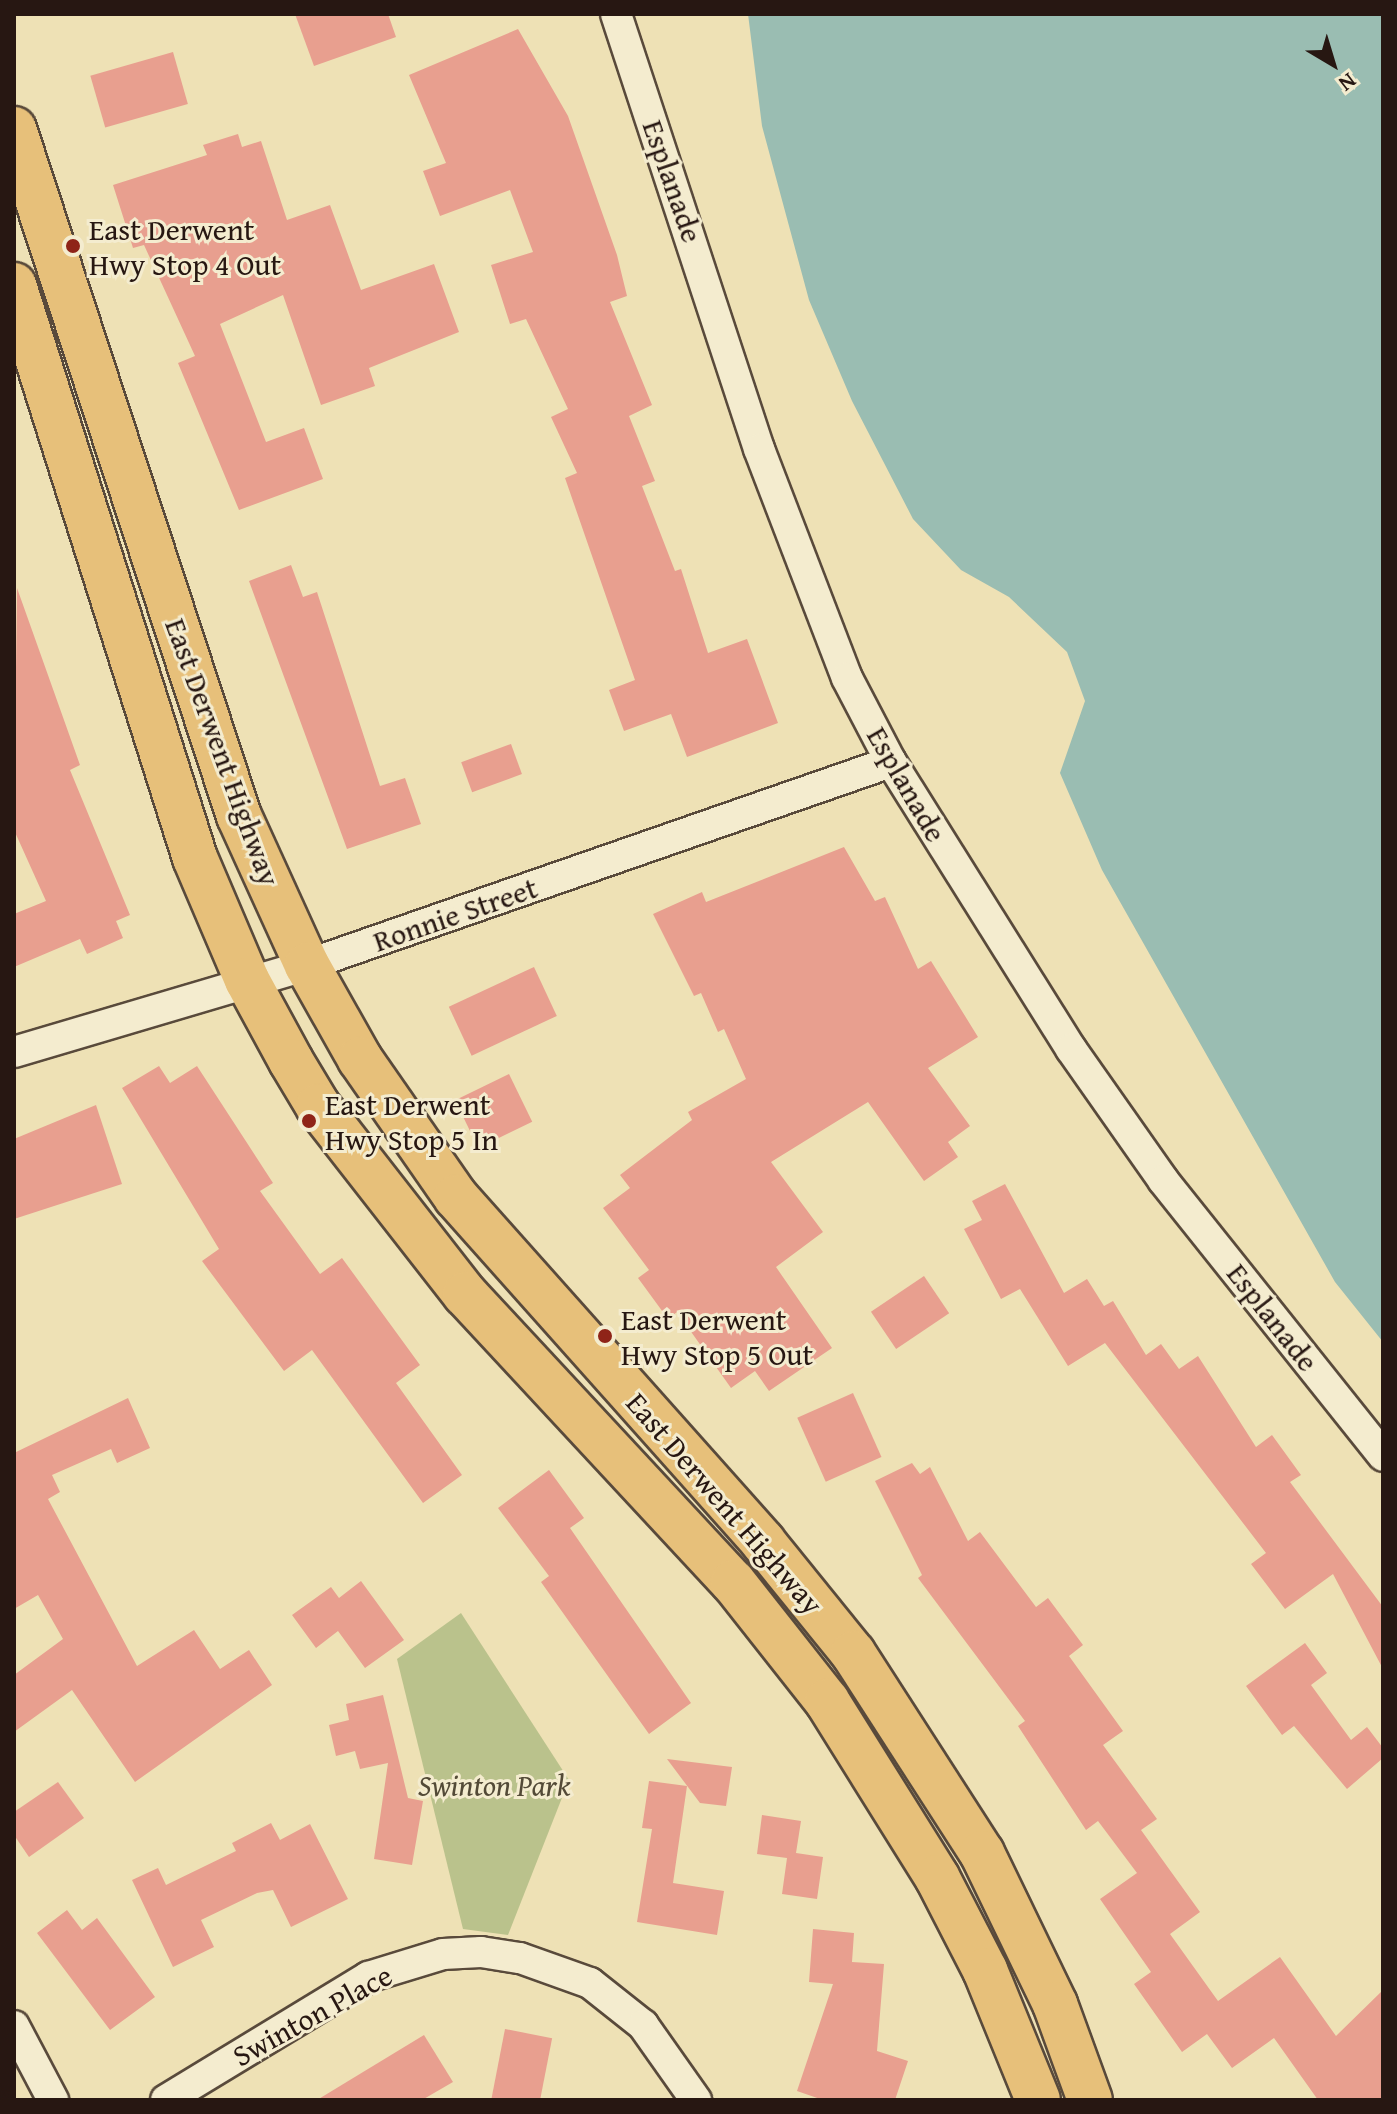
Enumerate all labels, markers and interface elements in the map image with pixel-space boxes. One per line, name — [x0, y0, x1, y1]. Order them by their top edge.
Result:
north arrow — [1293, 24, 1373, 104]
text: N — [1332, 66, 1363, 100]
street label: Esplanade — [635, 115, 711, 247]
place label: East Derwent Hwy Stop 4 Out — [89, 211, 281, 282]
marker: East Derwent Hwy Stop 4 Out — [64, 237, 82, 255]
street label: East Derwent Highway — [158, 613, 288, 891]
street label: Esplanade — [860, 720, 954, 848]
street label: Ronnie Street — [368, 869, 542, 959]
place label: East Derwent Hwy Stop 5 In — [325, 1086, 498, 1156]
marker: East Derwent Hwy Stop 5 In — [300, 1112, 318, 1130]
street label: Esplanade — [1220, 1256, 1326, 1378]
place label: East Derwent Hwy Stop 5 Out — [621, 1301, 813, 1372]
marker: East Derwent Hwy Stop 5 Out — [596, 1327, 614, 1345]
street label: East Derwent Highway — [619, 1385, 831, 1621]
park label: Swinton Park — [418, 1767, 570, 1803]
street label: Swinton Place — [226, 1956, 398, 2074]

